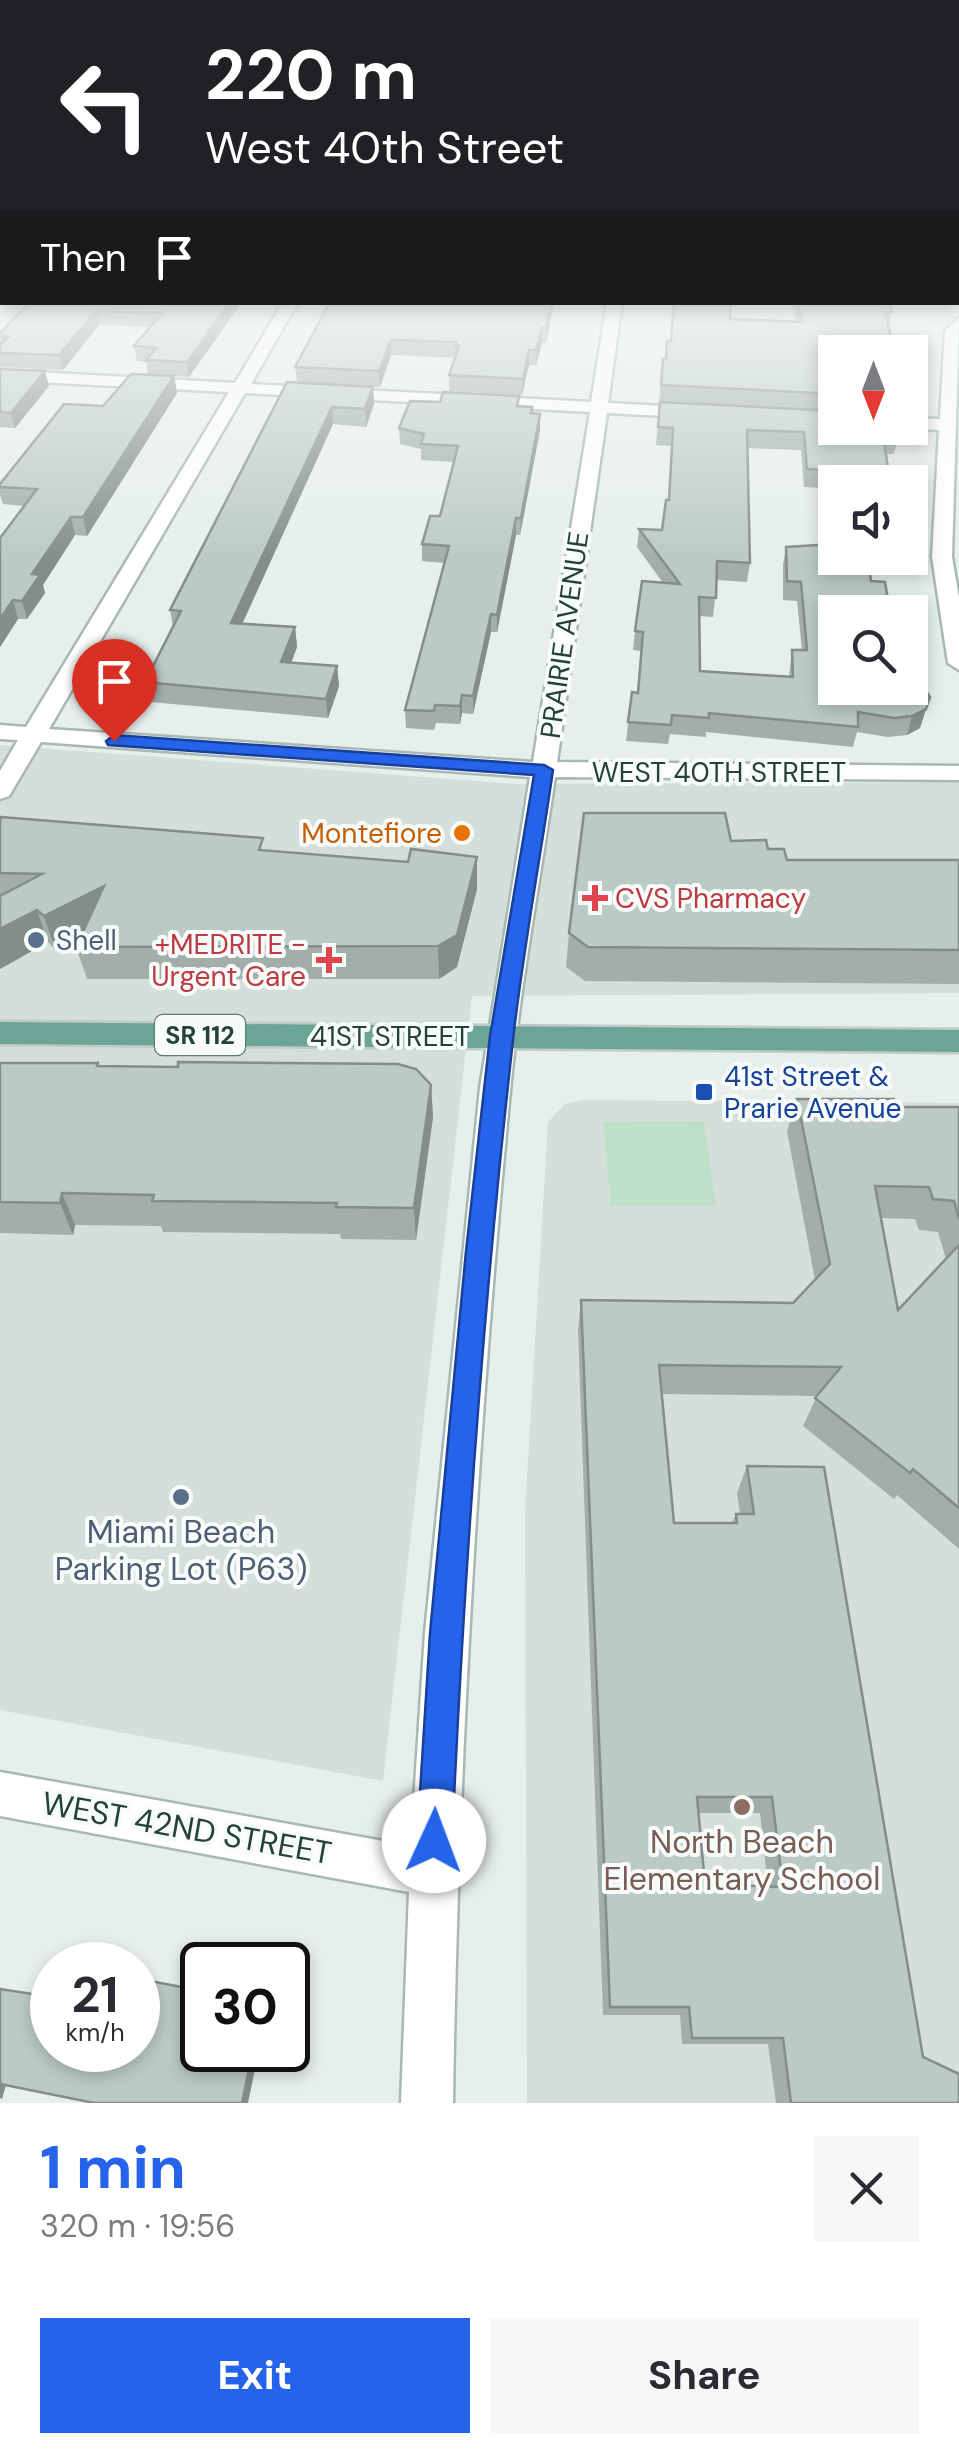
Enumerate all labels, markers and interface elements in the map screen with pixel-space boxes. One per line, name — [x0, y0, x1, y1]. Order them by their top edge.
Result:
text: 220 m — [205, 30, 417, 121]
icon: left — [40, 40, 170, 170]
text: West 40th Street — [205, 118, 564, 177]
icon: arrive — [147, 230, 202, 285]
text: Then — [40, 233, 127, 283]
north arrow — [818, 335, 928, 445]
map controls — [818, 335, 928, 705]
button: sound — [818, 465, 928, 575]
street label: PRAIRIE AVENUE — [532, 529, 597, 741]
button: search — [818, 595, 928, 705]
pin — [72, 639, 157, 742]
icon: arrive — [87, 654, 142, 709]
street label: WEST 40TH STREET — [592, 754, 846, 791]
place label: Montefiore — [301, 815, 442, 852]
marker: Montefiore — [451, 822, 473, 844]
place label: CVS Pharmacy — [615, 880, 806, 917]
marker: CVS Pharmacy — [584, 887, 606, 909]
place label: Shell — [56, 922, 117, 959]
place label: +MEDRITE - Urgent Care — [151, 926, 306, 995]
marker: Shell — [25, 929, 47, 951]
marker: +MEDRITE - Urgent Care — [316, 947, 342, 973]
road number: SR 112 — [155, 1015, 245, 1055]
street label: 41ST STREET — [310, 1018, 470, 1055]
place label: 41st Street & Prarie Avenue — [724, 1058, 901, 1127]
marker: 41st Street & Prarie Avenue — [693, 1081, 715, 1103]
marker: Miami Beach Parking Lot (P63) — [170, 1486, 192, 1508]
place label: Miami Beach Parking Lot (P63) — [55, 1511, 307, 1590]
street label: WEST 42ND STREET — [39, 1782, 335, 1874]
position arrow — [382, 1789, 486, 1893]
marker: North Beach Elementary School — [731, 1796, 753, 1818]
place label: North Beach Elementary School — [604, 1821, 880, 1900]
speed limit sign: 30 — [180, 1942, 310, 2072]
text: 21 — [71, 1962, 119, 2028]
text: km/h — [65, 2016, 125, 2049]
text: 1 min — [40, 2128, 186, 2207]
button: close — [814, 2136, 919, 2241]
text: 320 m · 19:56 — [40, 2205, 235, 2247]
button: Exit — [40, 2318, 470, 2433]
button: Share — [490, 2318, 919, 2433]

